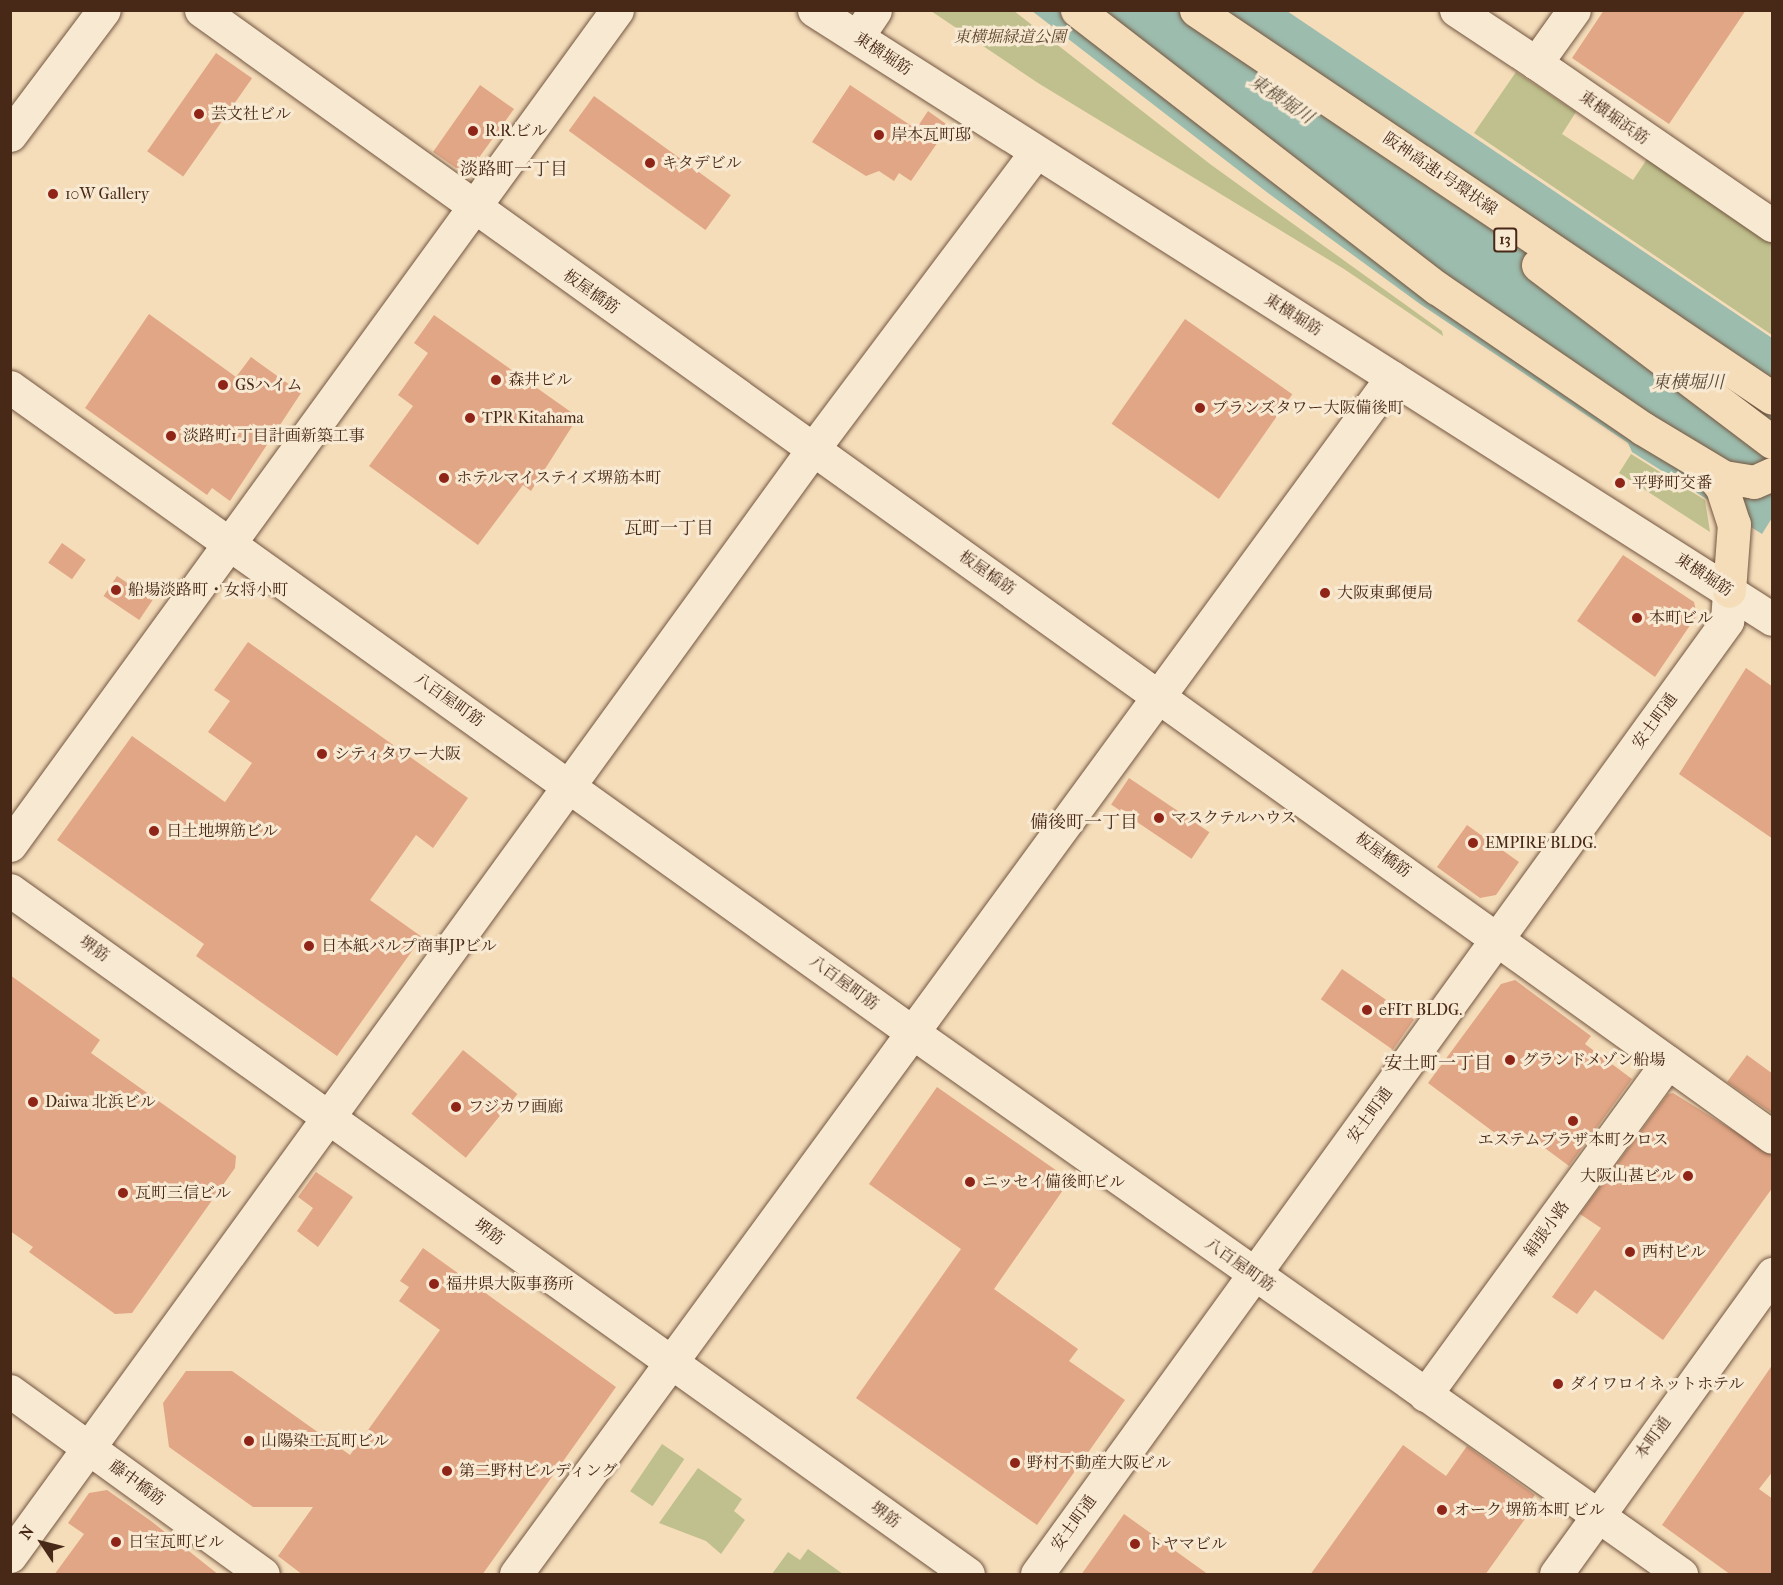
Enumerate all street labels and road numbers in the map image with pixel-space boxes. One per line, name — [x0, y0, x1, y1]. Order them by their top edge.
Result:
street label: 東横堀筋 — [851, 29, 915, 79]
street label: 東横堀浜筋 — [1576, 87, 1652, 149]
street label: 阪神高速1号環状線 — [1379, 129, 1501, 219]
road number: 13 — [1493, 228, 1517, 252]
street label: 板屋橋筋 — [559, 266, 623, 318]
street label: 東横堀筋 — [1261, 290, 1325, 340]
street label: 板屋橋筋 — [955, 547, 1019, 599]
street label: 東横堀筋 — [1672, 550, 1736, 600]
street label: 八百屋町筋 — [411, 669, 487, 731]
street label: 安土町通 — [1628, 689, 1682, 753]
street label: 板屋橋筋 — [1351, 828, 1415, 882]
street label: 堺筋 — [75, 932, 113, 966]
street label: 八百屋町筋 — [806, 952, 882, 1014]
street label: 安土町通 — [1343, 1083, 1397, 1147]
street label: 絹張小路 — [1520, 1197, 1574, 1261]
street label: 堺筋 — [470, 1215, 508, 1249]
street label: 八百屋町筋 — [1202, 1234, 1278, 1296]
street label: 本町通 — [1631, 1413, 1675, 1463]
street label: 藤中橋筋 — [105, 1456, 169, 1510]
street label: 安土町通 — [1047, 1491, 1101, 1555]
street label: 堺筋 — [866, 1498, 904, 1532]

